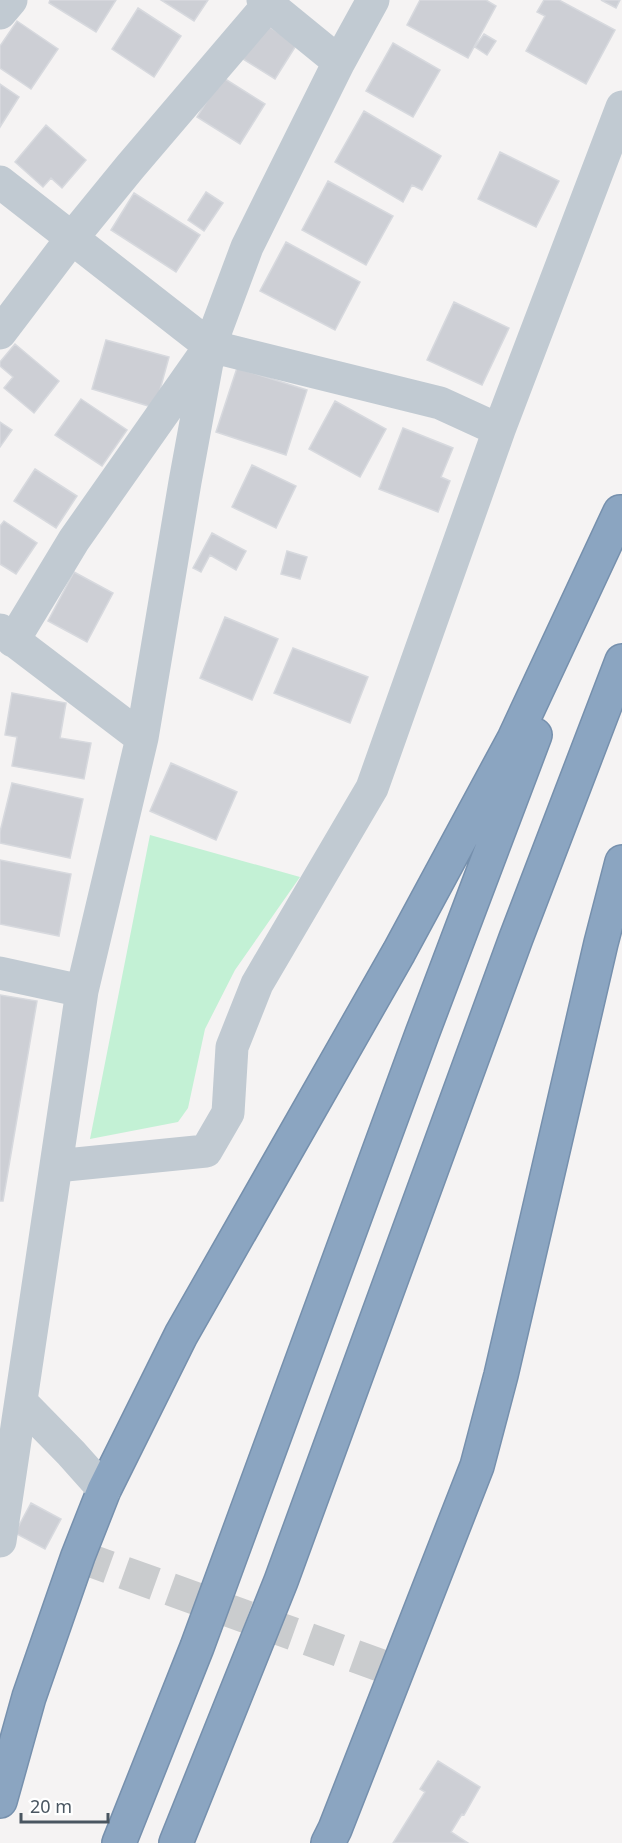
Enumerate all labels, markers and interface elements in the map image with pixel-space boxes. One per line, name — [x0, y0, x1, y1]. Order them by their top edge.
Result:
scale bar — [21, 1786, 108, 1824]
text: 20 m — [30, 1794, 72, 1818]

